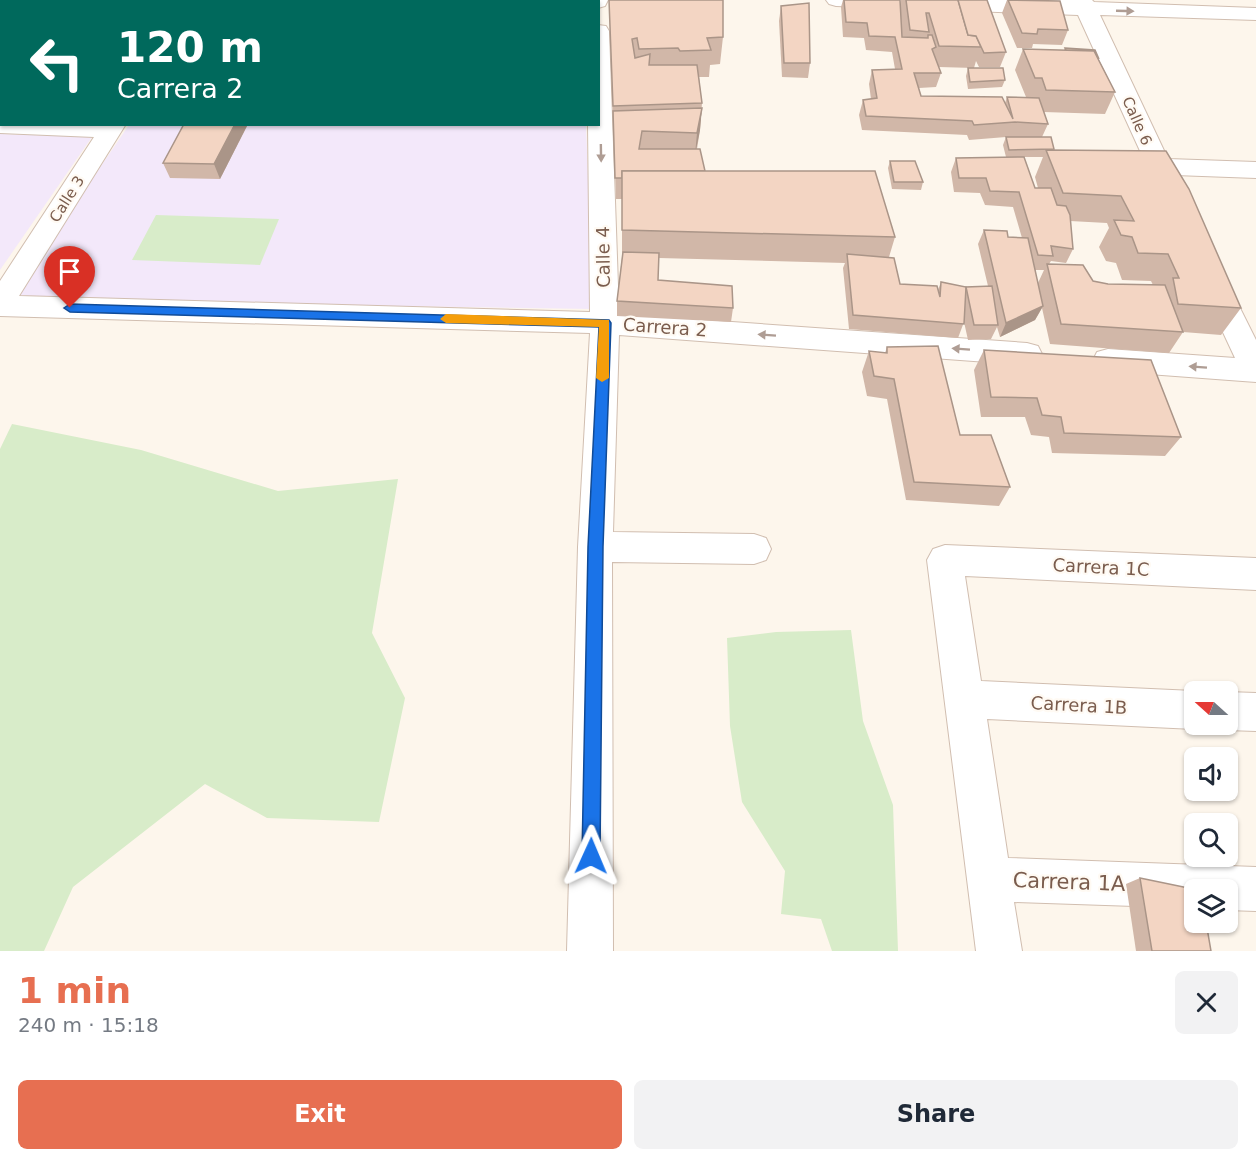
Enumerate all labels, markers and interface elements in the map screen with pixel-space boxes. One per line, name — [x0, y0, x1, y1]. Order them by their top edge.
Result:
one-way arrow — [1115, 6, 1134, 16]
text: 120 m — [117, 23, 263, 72]
icon: left — [18, 24, 96, 102]
text: Carrera 2 — [117, 73, 244, 104]
street label: Calle 6 — [1118, 94, 1156, 148]
one-way arrow — [596, 143, 606, 162]
street label: Calle 3 — [46, 172, 88, 226]
street label: Calle 4 — [592, 226, 614, 288]
pin — [44, 246, 95, 308]
icon: arrive — [53, 255, 86, 288]
street label: Carrera 2 — [622, 314, 708, 340]
one-way arrow — [757, 330, 776, 340]
one-way arrow — [952, 344, 971, 354]
one-way arrow — [1188, 362, 1207, 371]
street label: Carrera 1C — [1052, 554, 1150, 580]
north arrow — [1184, 681, 1238, 735]
map controls — [1184, 681, 1238, 933]
street label: Carrera 1B — [1030, 692, 1128, 718]
button: sound — [1184, 747, 1238, 801]
button: search — [1184, 813, 1238, 867]
position arrow — [559, 824, 623, 888]
street label: Carrera 1A — [1012, 868, 1126, 896]
button: layers — [1184, 879, 1238, 933]
text: 1 min — [18, 970, 131, 1011]
button: close — [1175, 971, 1238, 1034]
text: 240 m · 15:18 — [18, 1013, 159, 1037]
button: Exit — [18, 1080, 622, 1149]
button: Share — [634, 1080, 1238, 1149]

